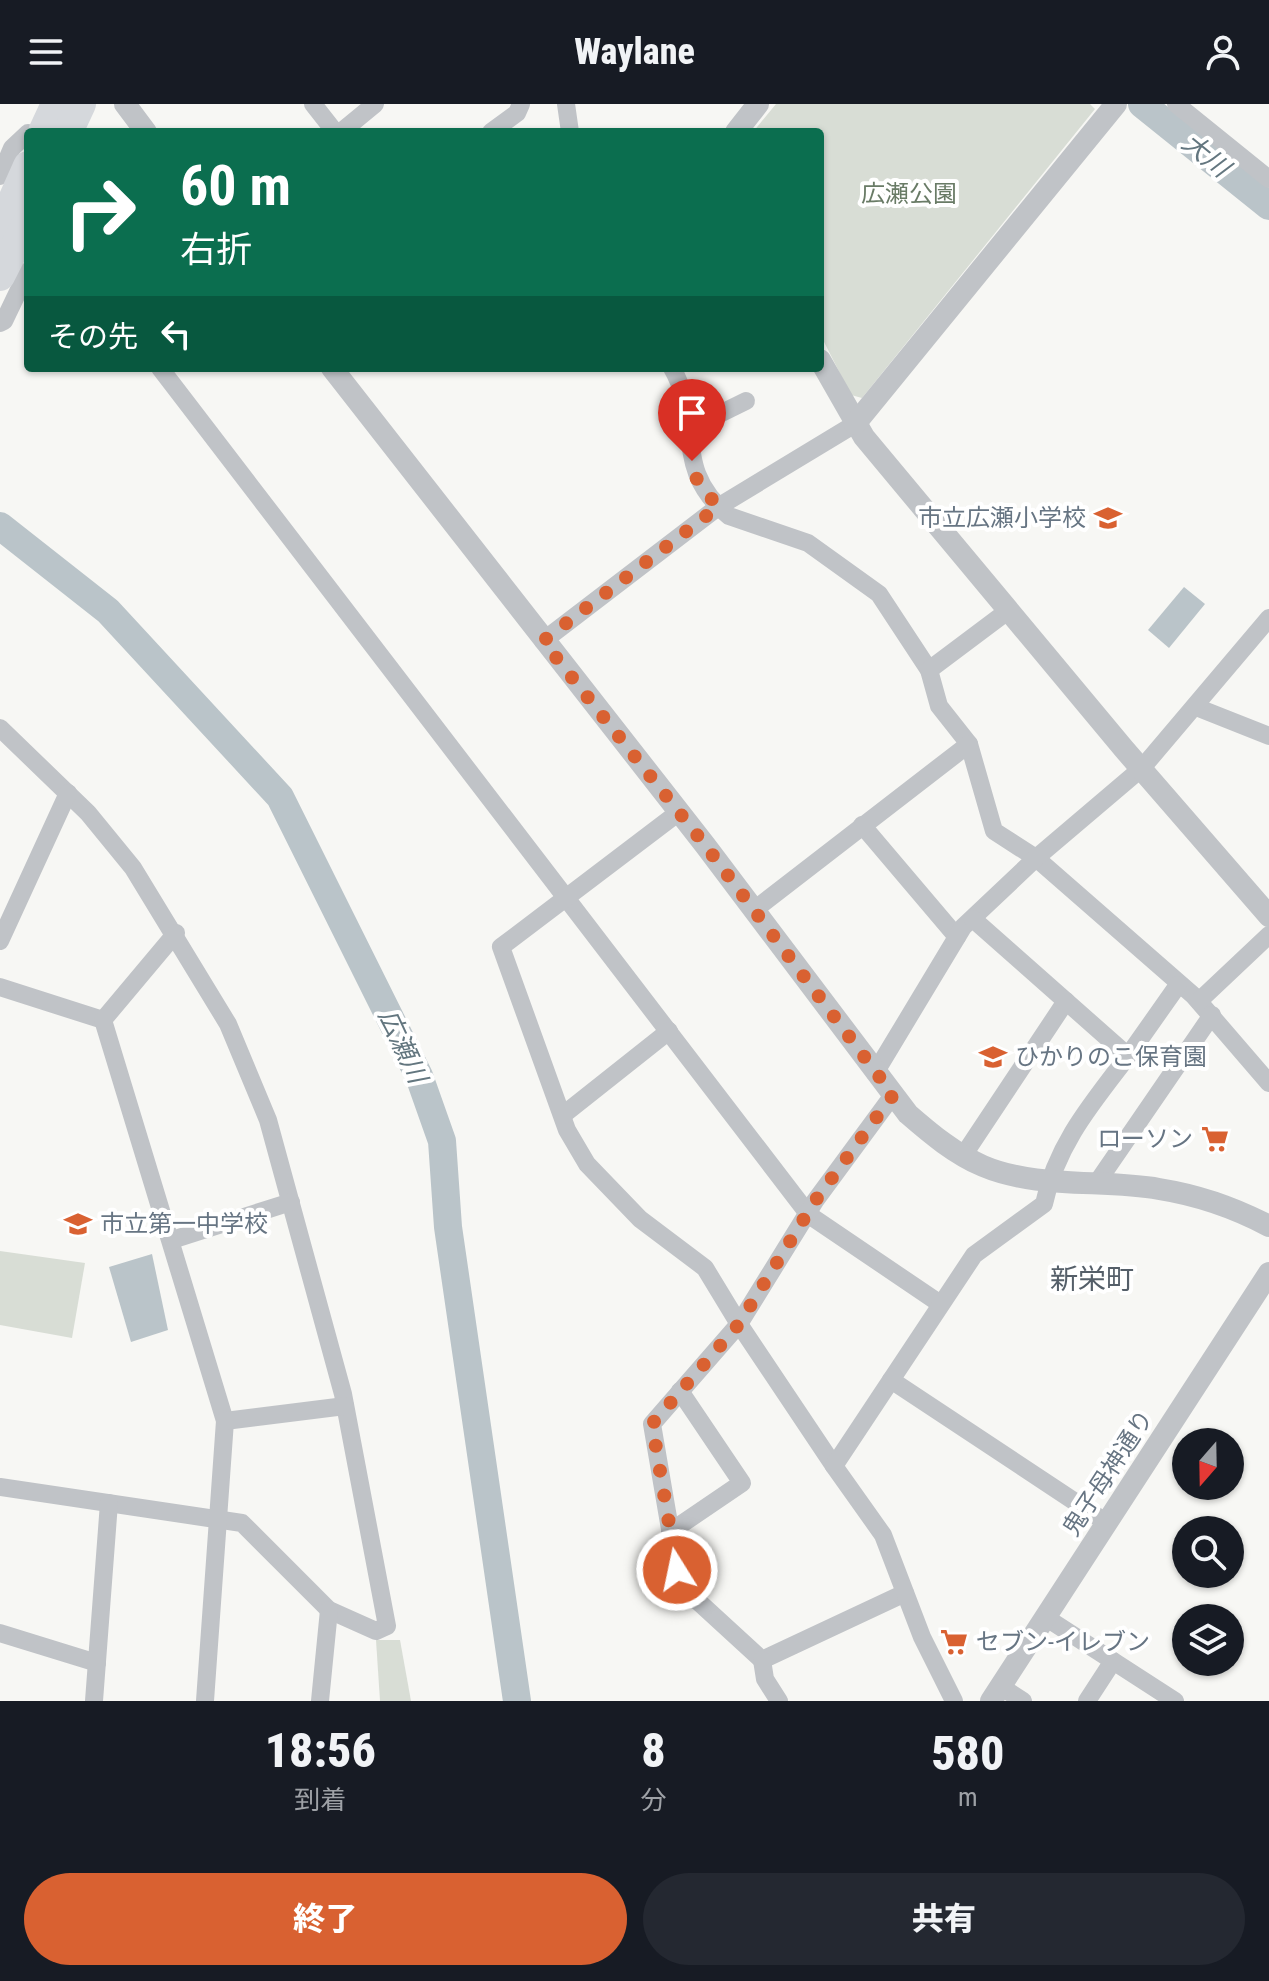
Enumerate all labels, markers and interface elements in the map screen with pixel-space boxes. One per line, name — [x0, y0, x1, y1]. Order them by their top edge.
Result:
icon: menu — [24, 30, 68, 74]
icon: person — [1201, 30, 1245, 74]
text: Waylane — [574, 31, 695, 73]
water label: 大川 — [1176, 127, 1238, 185]
text: 60 m — [180, 153, 291, 219]
icon: right — [48, 160, 152, 264]
park label: 広瀬公園 — [861, 180, 957, 208]
text: 右折 — [180, 229, 252, 271]
icon: left — [154, 312, 198, 356]
text: その先 — [48, 319, 138, 354]
pin — [658, 379, 726, 461]
icon: arrive — [670, 391, 714, 435]
school or university icon: 市立広瀬小学校 — [1093, 503, 1123, 533]
place label: 市立広瀬小学校 — [918, 504, 1086, 532]
water label: 広瀬川 — [373, 1004, 434, 1090]
school or university icon: ひかりのこ保育園 — [978, 1042, 1008, 1072]
place label: ひかりのこ保育園 — [1015, 1043, 1207, 1071]
supermarket icon: ローソン — [1200, 1124, 1230, 1154]
place label: ローソン — [1097, 1125, 1193, 1153]
school or university icon: 市立第一中学校 — [63, 1209, 93, 1239]
place label: 市立第一中学校 — [100, 1210, 268, 1238]
district label: 新栄町 — [1050, 1263, 1134, 1296]
street label: 鬼子母神通り — [1057, 1405, 1159, 1541]
north arrow — [1172, 1428, 1244, 1500]
map controls — [1172, 1428, 1244, 1676]
button: search — [1172, 1516, 1244, 1588]
position arrow — [635, 1528, 719, 1612]
button: layers — [1172, 1604, 1244, 1676]
supermarket icon: セブン-イレブン — [939, 1627, 969, 1657]
place label: セブン-イレブン — [976, 1628, 1150, 1656]
text: 18:56 — [265, 1722, 376, 1779]
text: 8 — [641, 1722, 666, 1779]
text: 580 — [931, 1725, 1004, 1782]
text: m — [958, 1782, 978, 1812]
text: 到着 — [294, 1785, 346, 1815]
text: 分 — [640, 1785, 666, 1815]
button: 終了 — [24, 1873, 627, 1965]
button: 共有 — [643, 1873, 1245, 1965]

